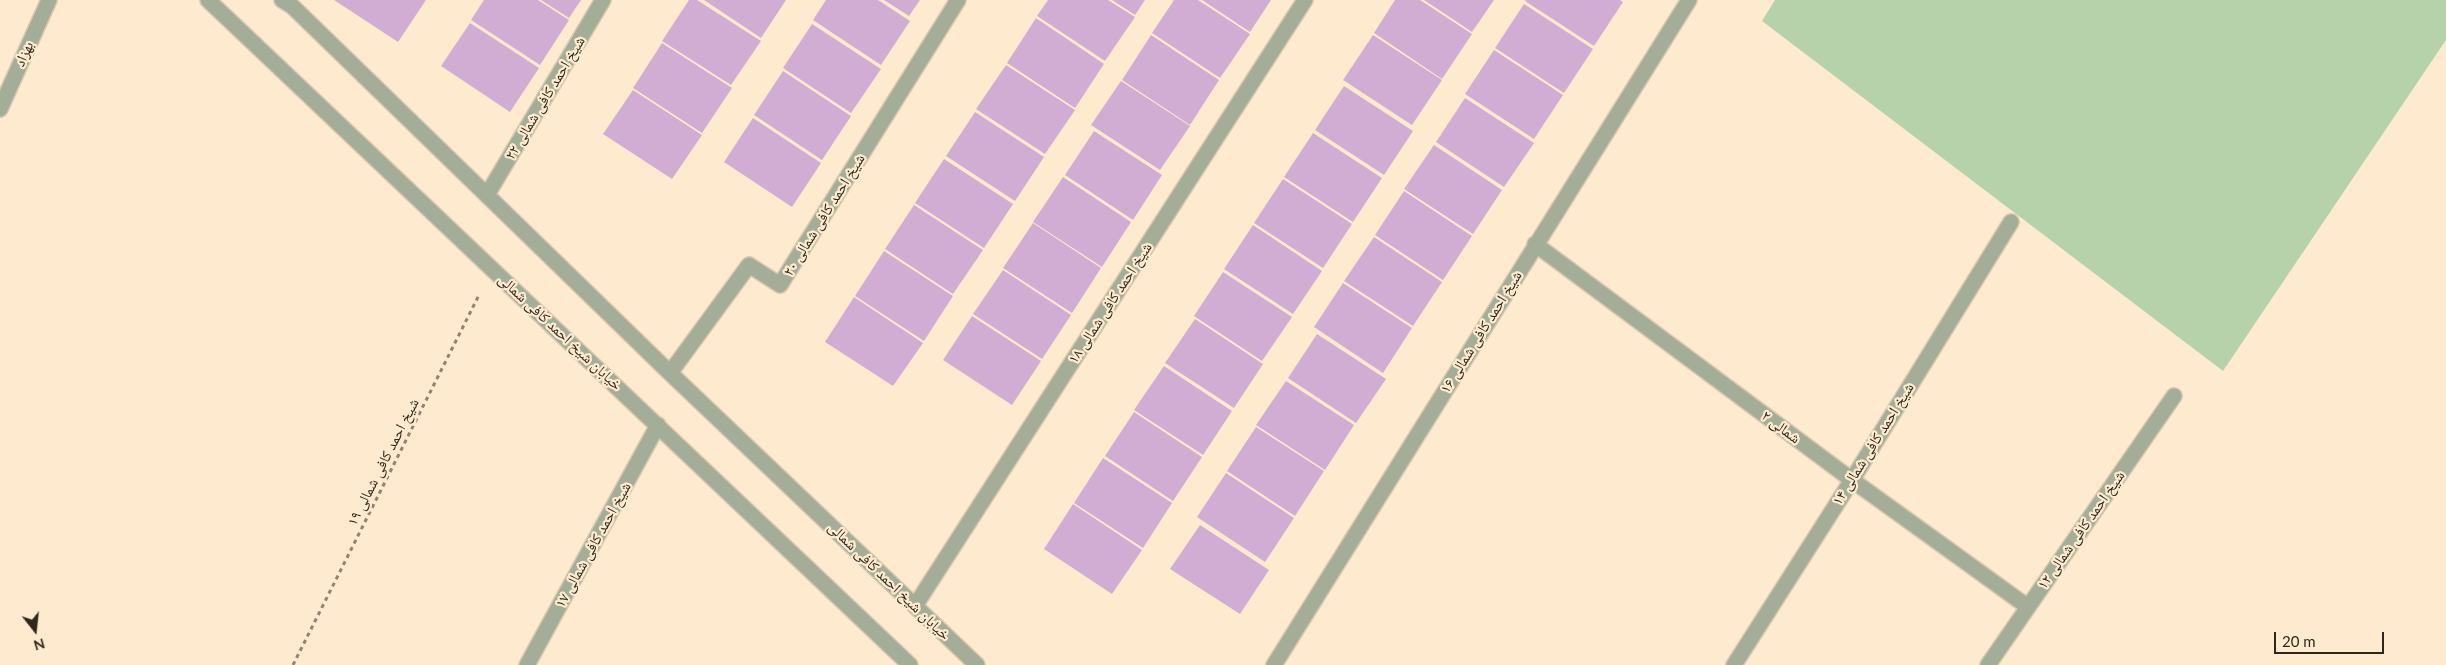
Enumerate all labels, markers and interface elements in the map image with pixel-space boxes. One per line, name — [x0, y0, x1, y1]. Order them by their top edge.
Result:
street label: شیخ احمد کافی شمالی ۲۲ — [501, 33, 589, 163]
street label: بهزاد — [11, 39, 37, 69]
street label: شیخ احمد کافی شمالی ۲۰ — [779, 151, 869, 279]
street label: شیخ احمد کافی شمالی ۱۸ — [1064, 239, 1156, 367]
street label: شیخ احمد کافی شمالی ۱۶ — [1436, 268, 1526, 396]
street label: خیابان شیخ احمد کافی شمالی — [494, 270, 626, 394]
street label: شیخ احمد کافی شمالی ۱۴ — [1828, 380, 1918, 508]
street label: شیخ احمد کافی شمالی ۱۹ — [343, 395, 423, 529]
street label: ۲ شمالی — [1758, 407, 1804, 447]
street label: شیخ احمد کافی شمالی ۱۲ — [2033, 467, 2129, 593]
street label: شیخ احمد کافی شمالی ۱۷ — [551, 479, 635, 611]
street label: خیابان شیخ احمد کافی شمالی — [824, 518, 954, 644]
north arrow — [10, 605, 60, 655]
scale bar — [2276, 622, 2386, 654]
text: 20 m — [2282, 632, 2316, 650]
text: N — [32, 635, 47, 655]

